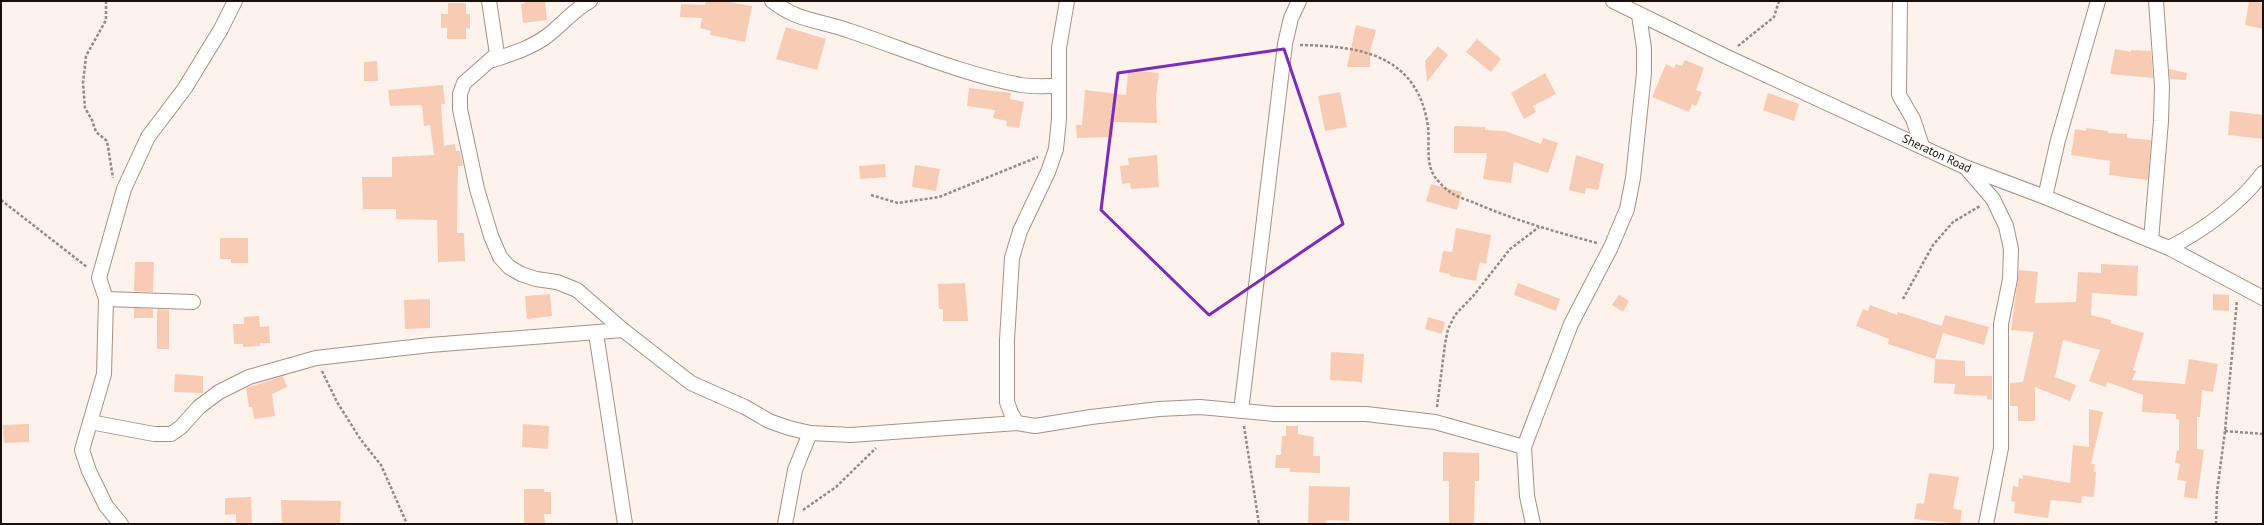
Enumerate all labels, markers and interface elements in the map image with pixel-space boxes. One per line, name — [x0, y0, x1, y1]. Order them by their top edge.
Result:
street label: Sheraton Road — [1900, 130, 1974, 176]

